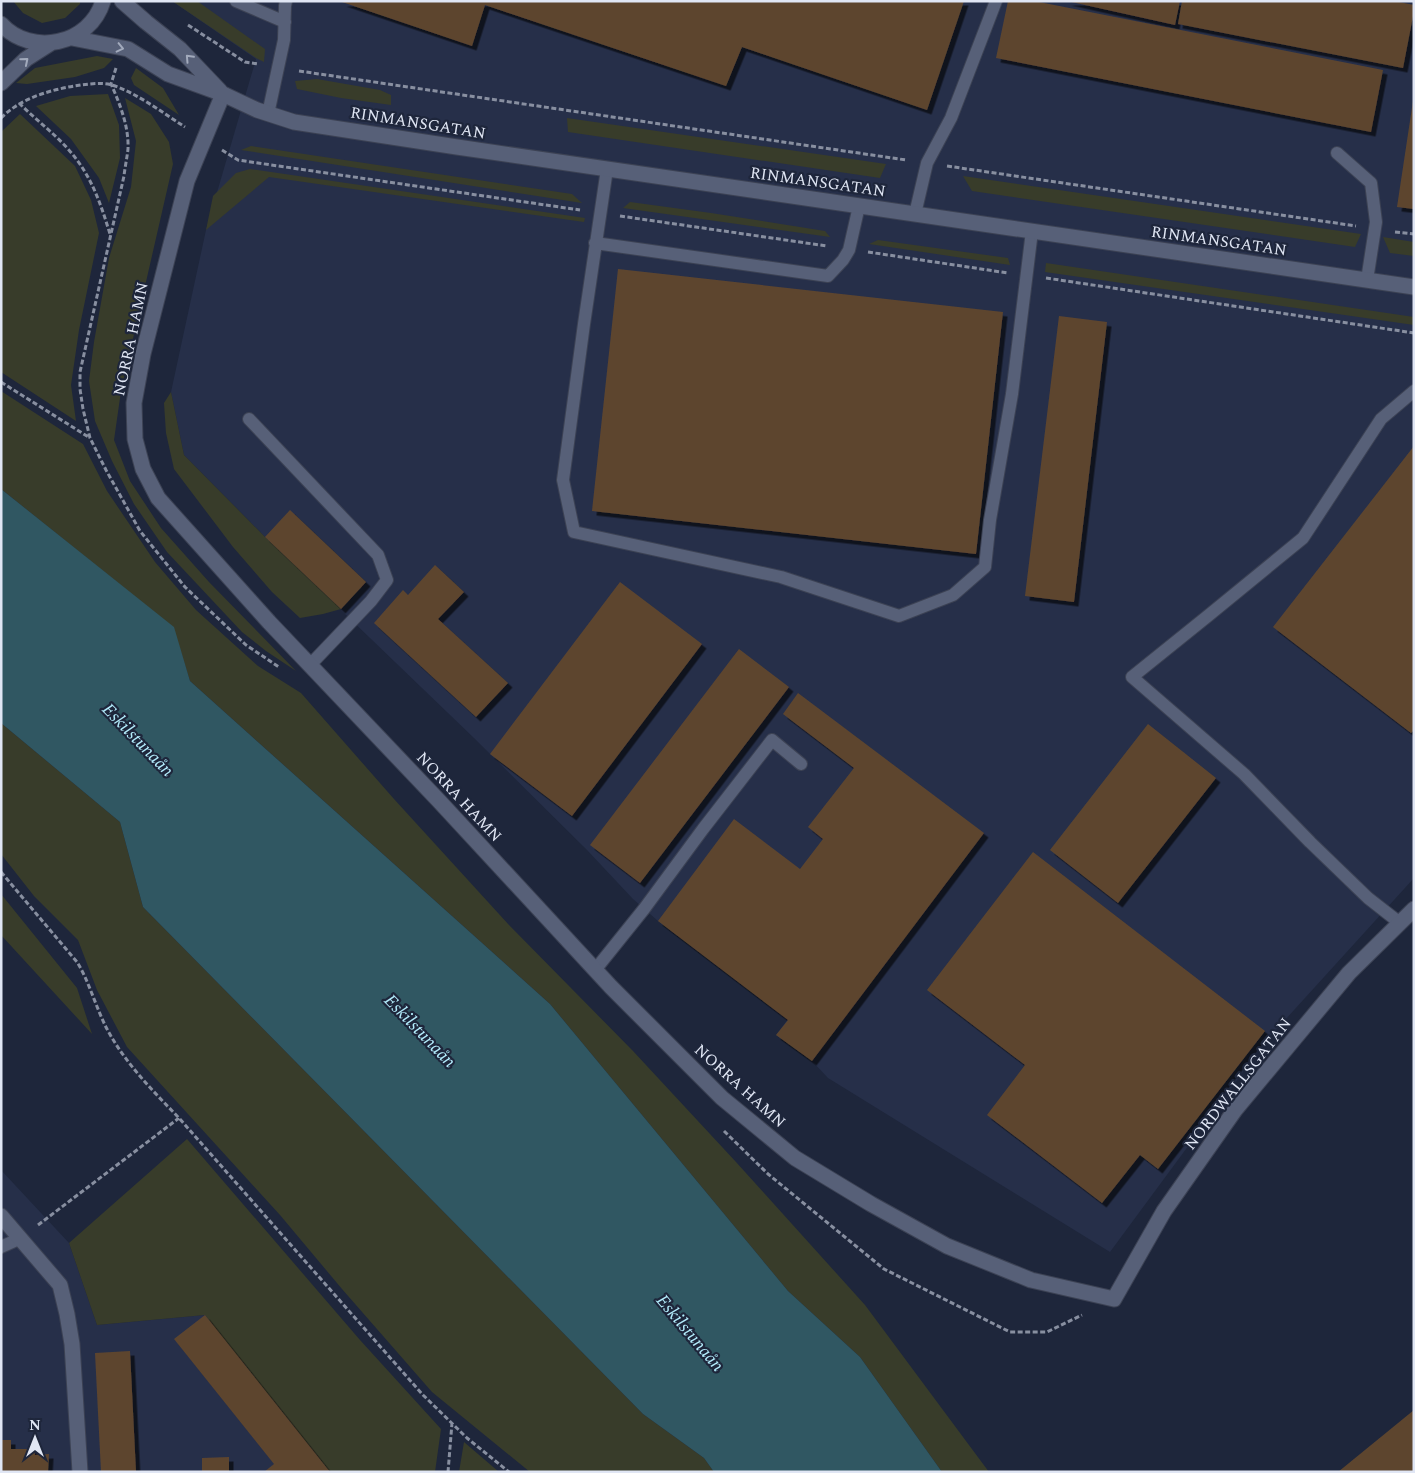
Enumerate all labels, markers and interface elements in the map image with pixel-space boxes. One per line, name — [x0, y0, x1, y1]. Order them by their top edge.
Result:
one-way arrow — [115, 42, 124, 53]
one-way arrow — [186, 55, 195, 64]
one-way arrow — [19, 58, 28, 67]
street label: RINMANSGATAN — [349, 100, 487, 146]
street label: RINMANSGATAN — [749, 161, 887, 203]
street label: RINMANSGATAN — [1150, 220, 1288, 262]
street label: NORRA HAMN — [107, 280, 155, 398]
water label: Eskilstunaån — [96, 697, 181, 784]
street label: NORRA HAMN — [411, 746, 507, 848]
water label: Eskilstunaån — [378, 988, 463, 1075]
street label: NORDWALLSGATAN — [1179, 1013, 1297, 1155]
street label: NORRA HAMN — [689, 1038, 791, 1134]
water label: Eskilstunaån — [649, 1288, 731, 1378]
north arrow — [10, 1413, 60, 1463]
text: N — [29, 1415, 41, 1436]

